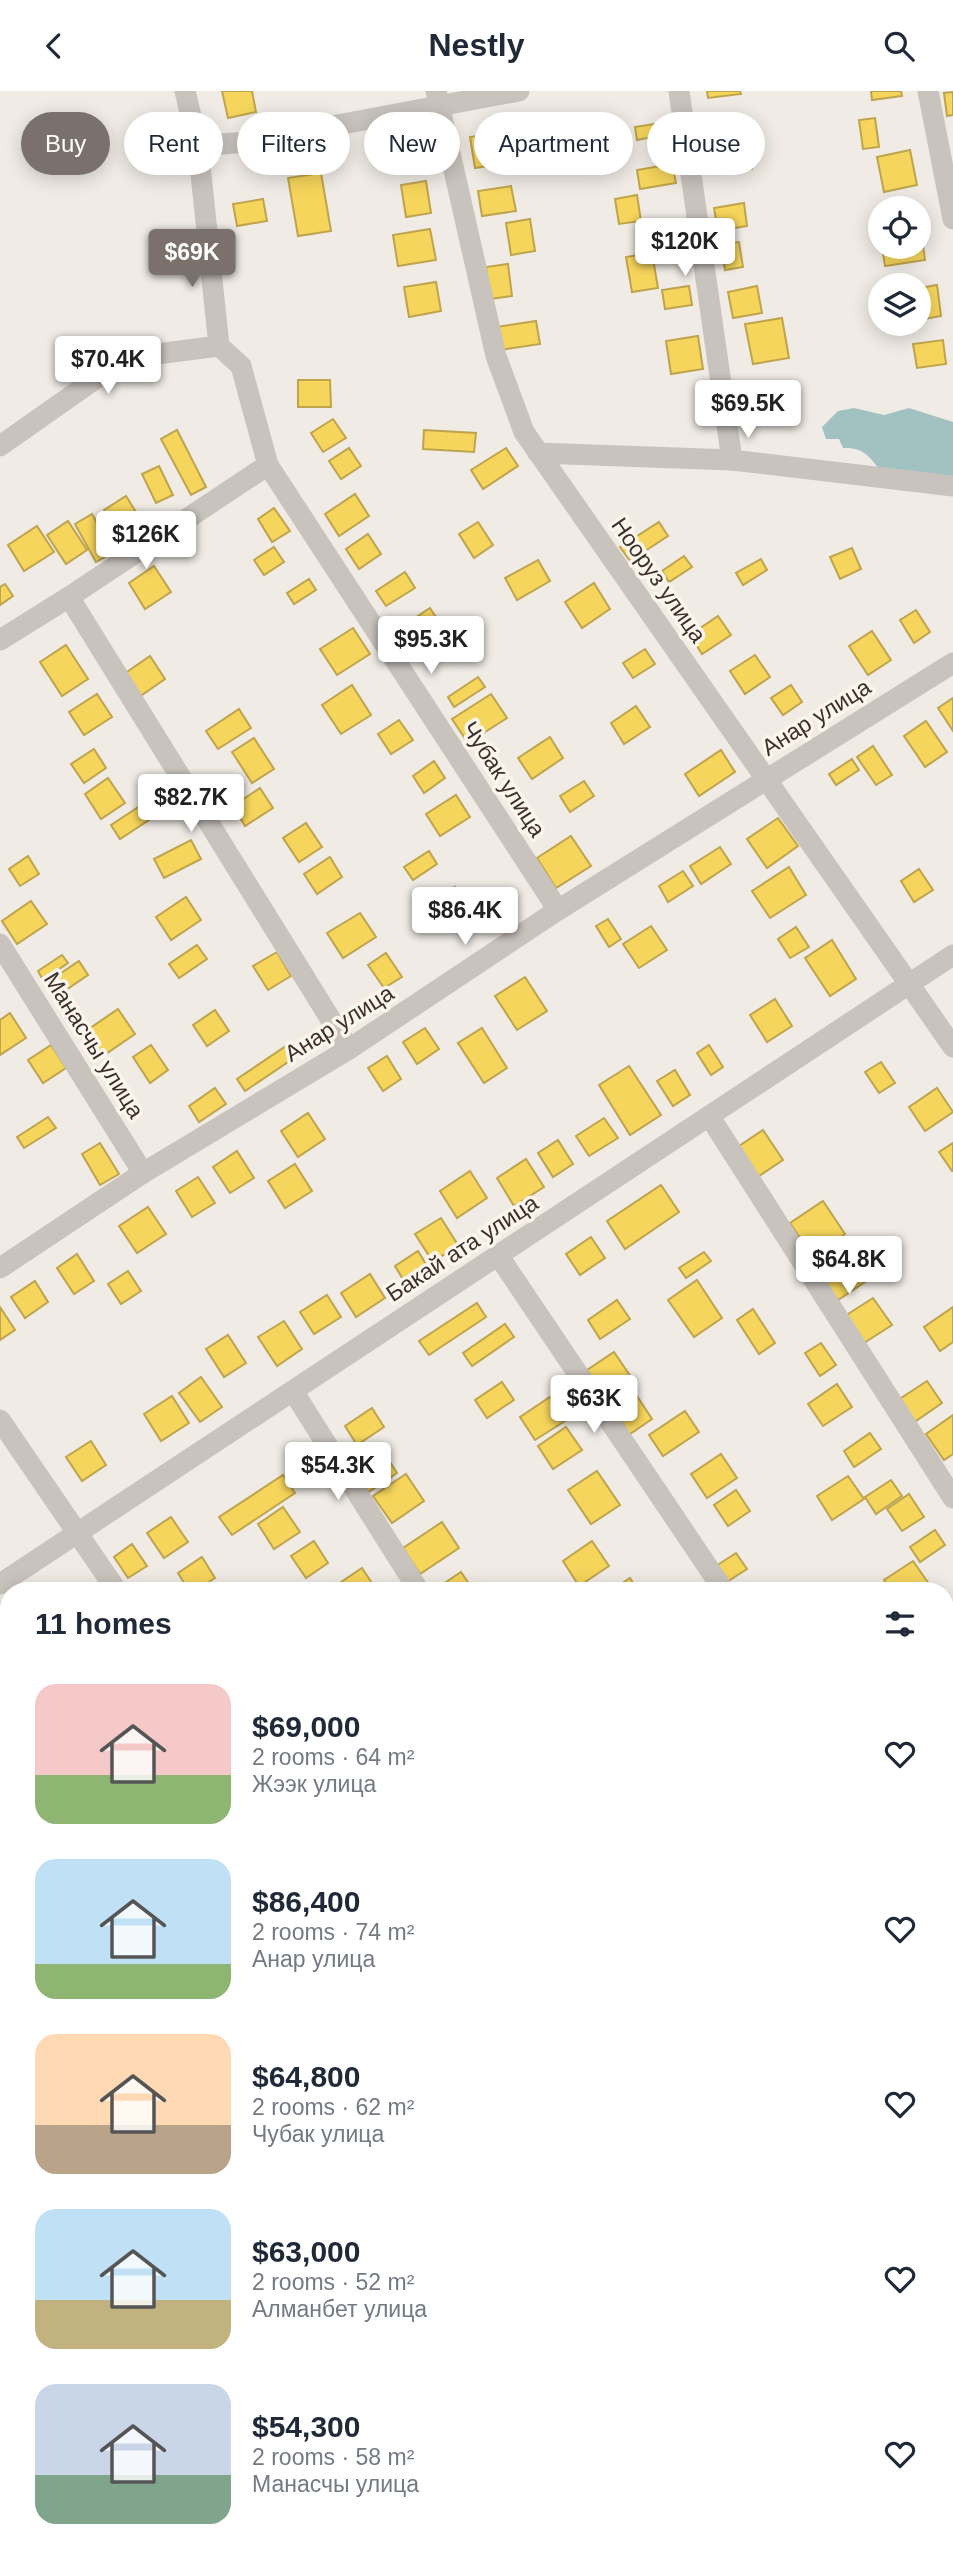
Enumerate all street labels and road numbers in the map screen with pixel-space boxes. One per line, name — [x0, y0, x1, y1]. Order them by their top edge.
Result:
street label: Нооруз улица — [606, 513, 712, 648]
street label: Анар улица — [757, 673, 875, 761]
street label: Чубак улица — [457, 716, 551, 842]
street label: Манасчы улица — [39, 967, 149, 1123]
street label: Анар улица — [280, 979, 398, 1067]
street label: Бакай ата улица — [381, 1189, 543, 1307]

